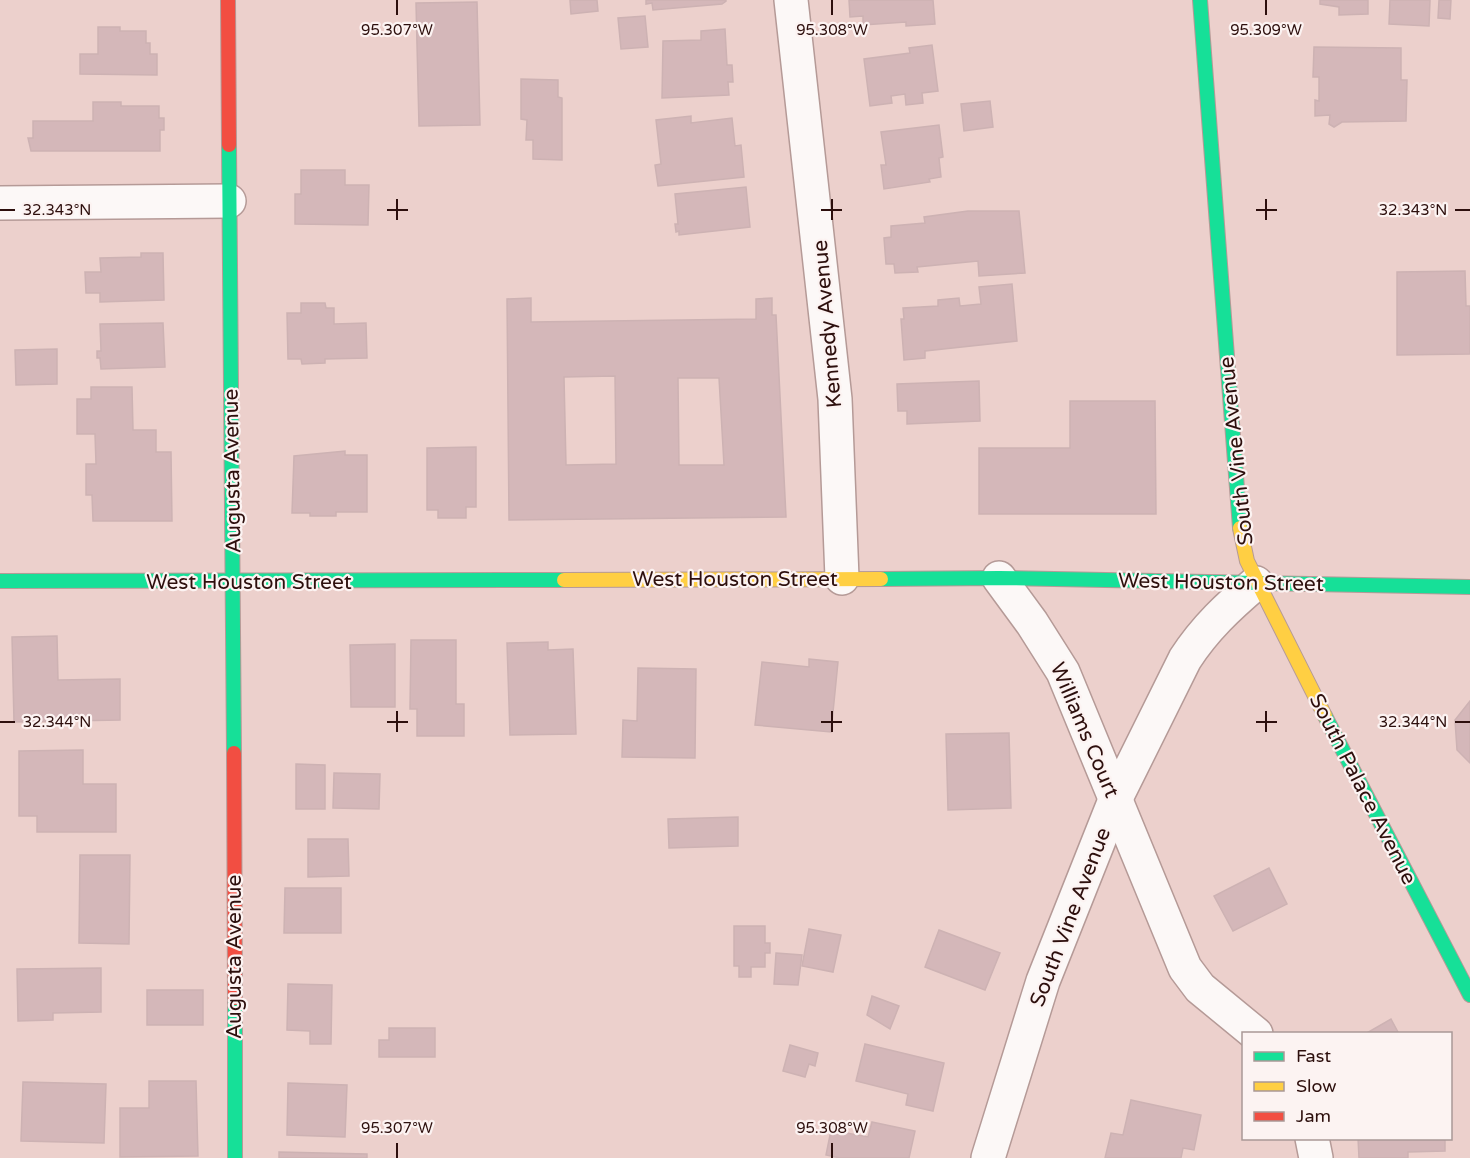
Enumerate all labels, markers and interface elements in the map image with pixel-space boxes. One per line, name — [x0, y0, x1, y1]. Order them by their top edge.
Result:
text: 95.307°W — [361, 21, 433, 39]
text: 95.308°W — [796, 21, 868, 39]
text: 95.309°W — [1230, 21, 1302, 39]
text: 32.343°N — [23, 201, 91, 219]
text: 32.343°N — [1379, 201, 1447, 219]
street label: Kennedy Avenue — [808, 239, 847, 409]
street label: South Vine Avenue — [1214, 355, 1259, 547]
street label: Augusta Avenue — [219, 388, 246, 554]
street label: West Houston Street — [632, 567, 838, 592]
street label: West Houston Street — [1118, 568, 1324, 597]
street label: West Houston Street — [146, 570, 352, 595]
street label: Williams Court — [1045, 659, 1124, 802]
street label: South Palace Avenue — [1304, 690, 1422, 889]
text: 32.344°N — [23, 713, 91, 731]
text: 32.344°N — [1379, 713, 1447, 731]
street label: South Vine Avenue — [1025, 824, 1116, 1010]
street label: Augusta Avenue — [222, 875, 247, 1039]
legend — [1242, 1032, 1452, 1140]
text: Fast — [1296, 1045, 1331, 1067]
text: Slow — [1296, 1075, 1337, 1097]
text: Jam — [1296, 1105, 1331, 1127]
text: 95.307°W — [361, 1119, 433, 1137]
text: 95.308°W — [796, 1119, 868, 1137]

